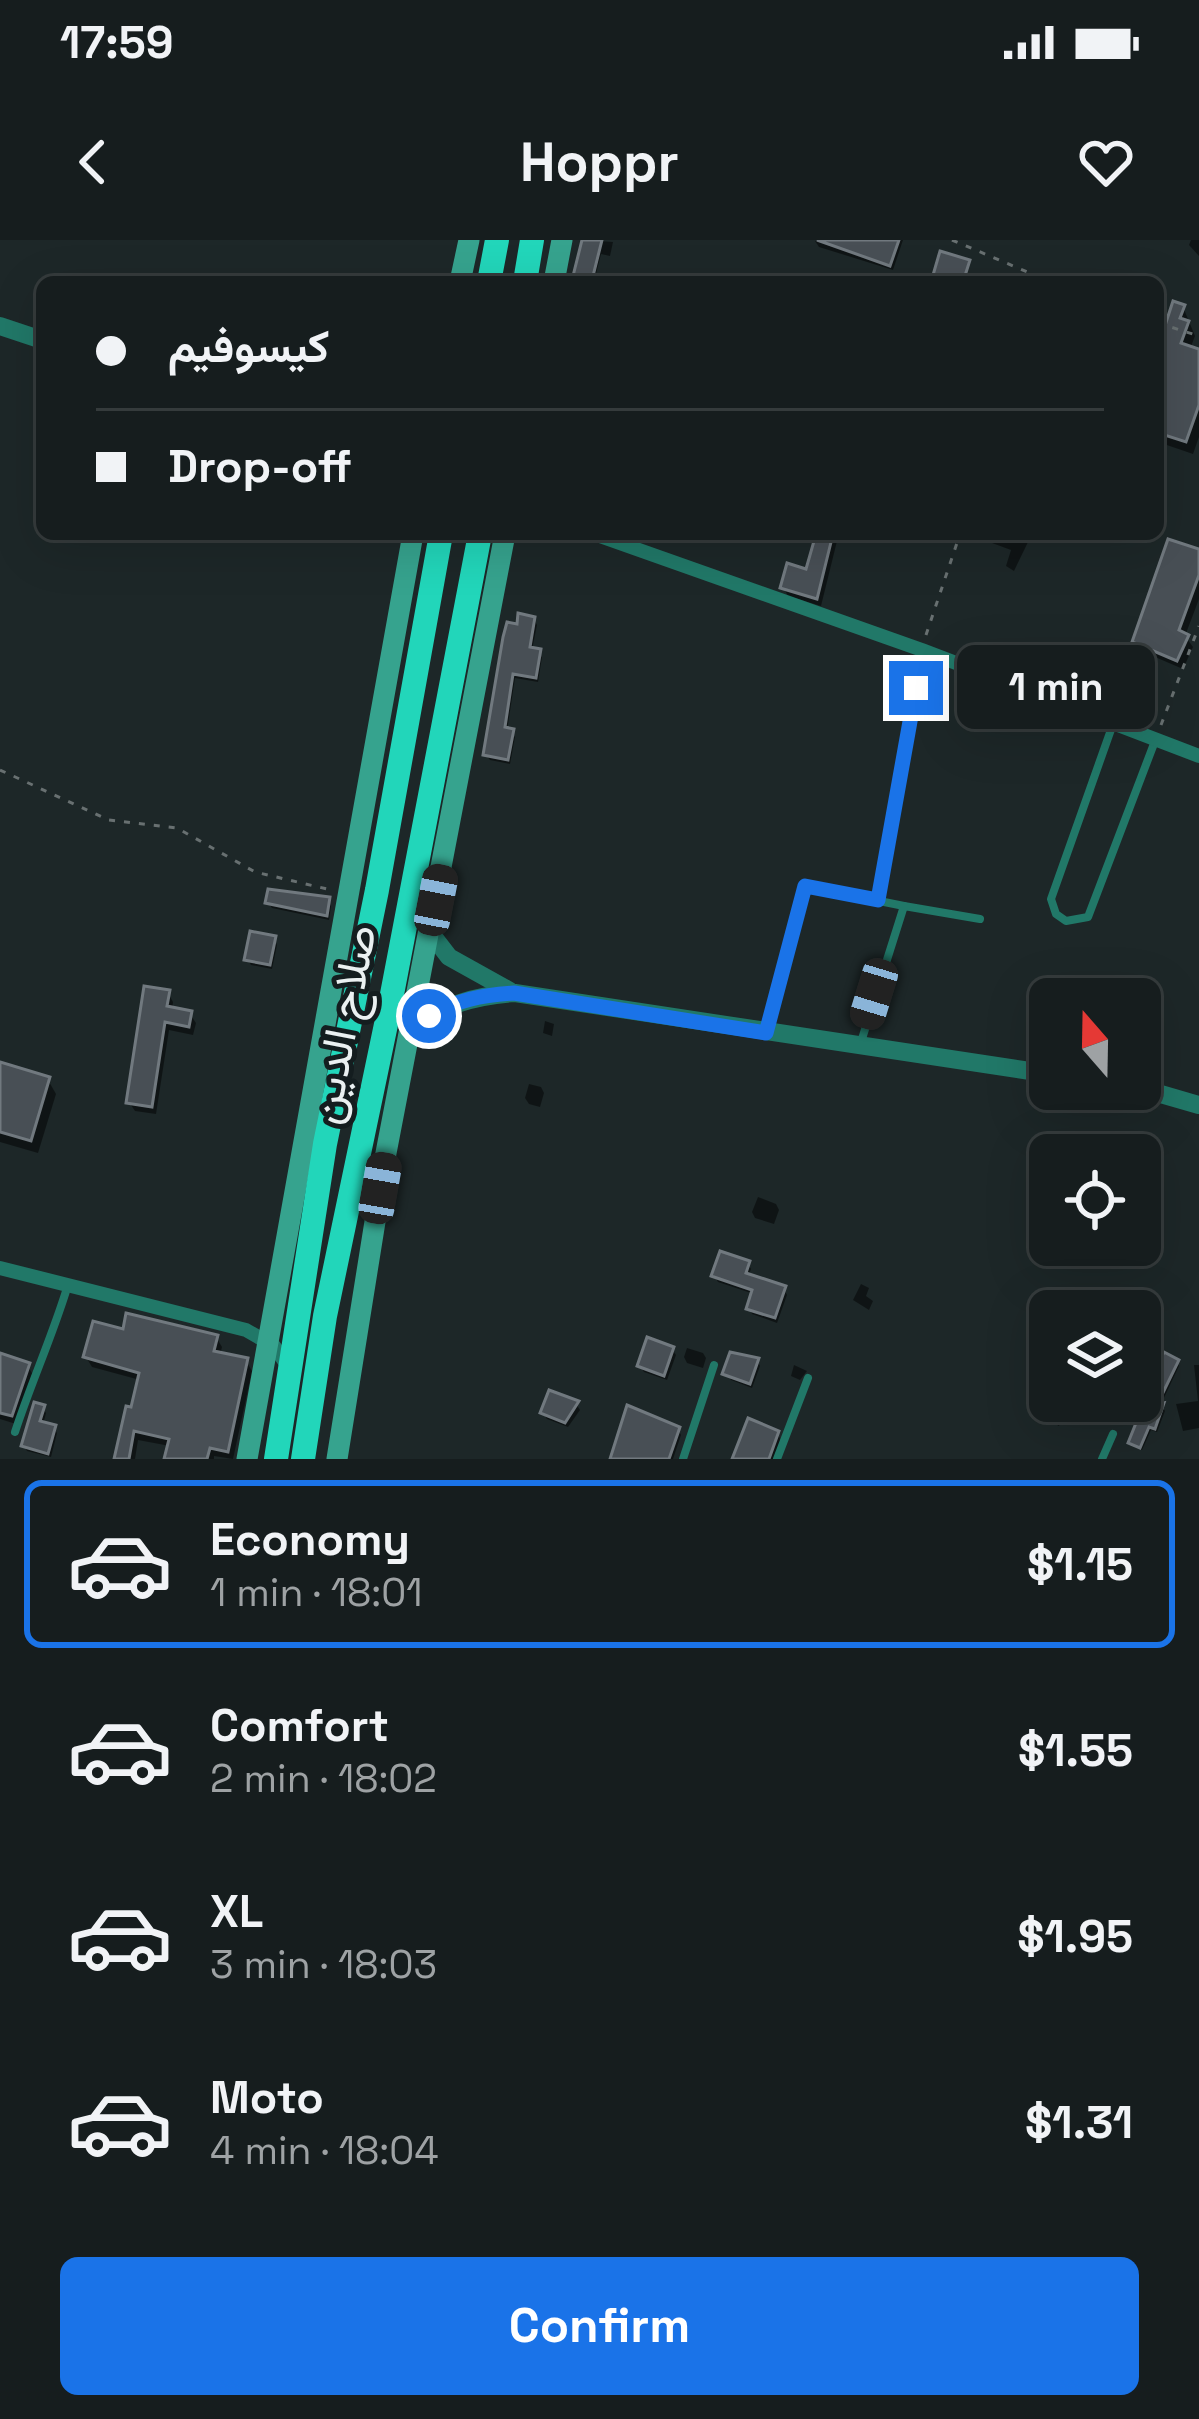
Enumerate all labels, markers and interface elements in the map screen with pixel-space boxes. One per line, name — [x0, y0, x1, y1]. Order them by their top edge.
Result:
text: 17:59 — [60, 14, 174, 71]
text: Hoppr — [520, 128, 679, 197]
icon: back — [60, 129, 126, 195]
icon: heart — [1073, 129, 1139, 195]
text: كيسوفيم — [168, 318, 329, 375]
text: Drop-off — [168, 438, 352, 495]
callout: 1 min — [958, 646, 1156, 730]
route end — [889, 661, 943, 715]
text: 1 min — [1008, 662, 1104, 711]
car — [411, 861, 461, 939]
street label: صلاح الدين — [295, 920, 391, 1129]
car — [846, 954, 902, 1034]
north arrow — [1029, 978, 1161, 1110]
map controls — [1029, 978, 1161, 1422]
route start — [402, 989, 456, 1043]
button: locate — [1029, 1134, 1161, 1266]
car — [356, 1149, 404, 1227]
button: layers — [1029, 1290, 1161, 1422]
icon: car — [66, 1510, 174, 1618]
text: Economy — [210, 1511, 410, 1568]
text: $1.15 — [1027, 1536, 1133, 1593]
text: 1 min · 18:01 — [210, 1568, 422, 1617]
icon: car — [66, 1696, 174, 1804]
text: Comfort — [210, 1697, 389, 1754]
text: $1.55 — [1018, 1722, 1133, 1779]
text: 2 min · 18:02 — [210, 1754, 437, 1803]
icon: car — [66, 1882, 174, 1990]
text: XL — [210, 1883, 263, 1940]
text: $1.95 — [1017, 1908, 1133, 1965]
text: 3 min · 18:03 — [210, 1940, 437, 1989]
icon: car — [66, 2068, 174, 2176]
text: Moto — [210, 2069, 324, 2126]
text: $1.31 — [1025, 2094, 1133, 2151]
text: 4 min · 18:04 — [210, 2126, 439, 2175]
button: Confirm — [60, 2257, 1139, 2395]

